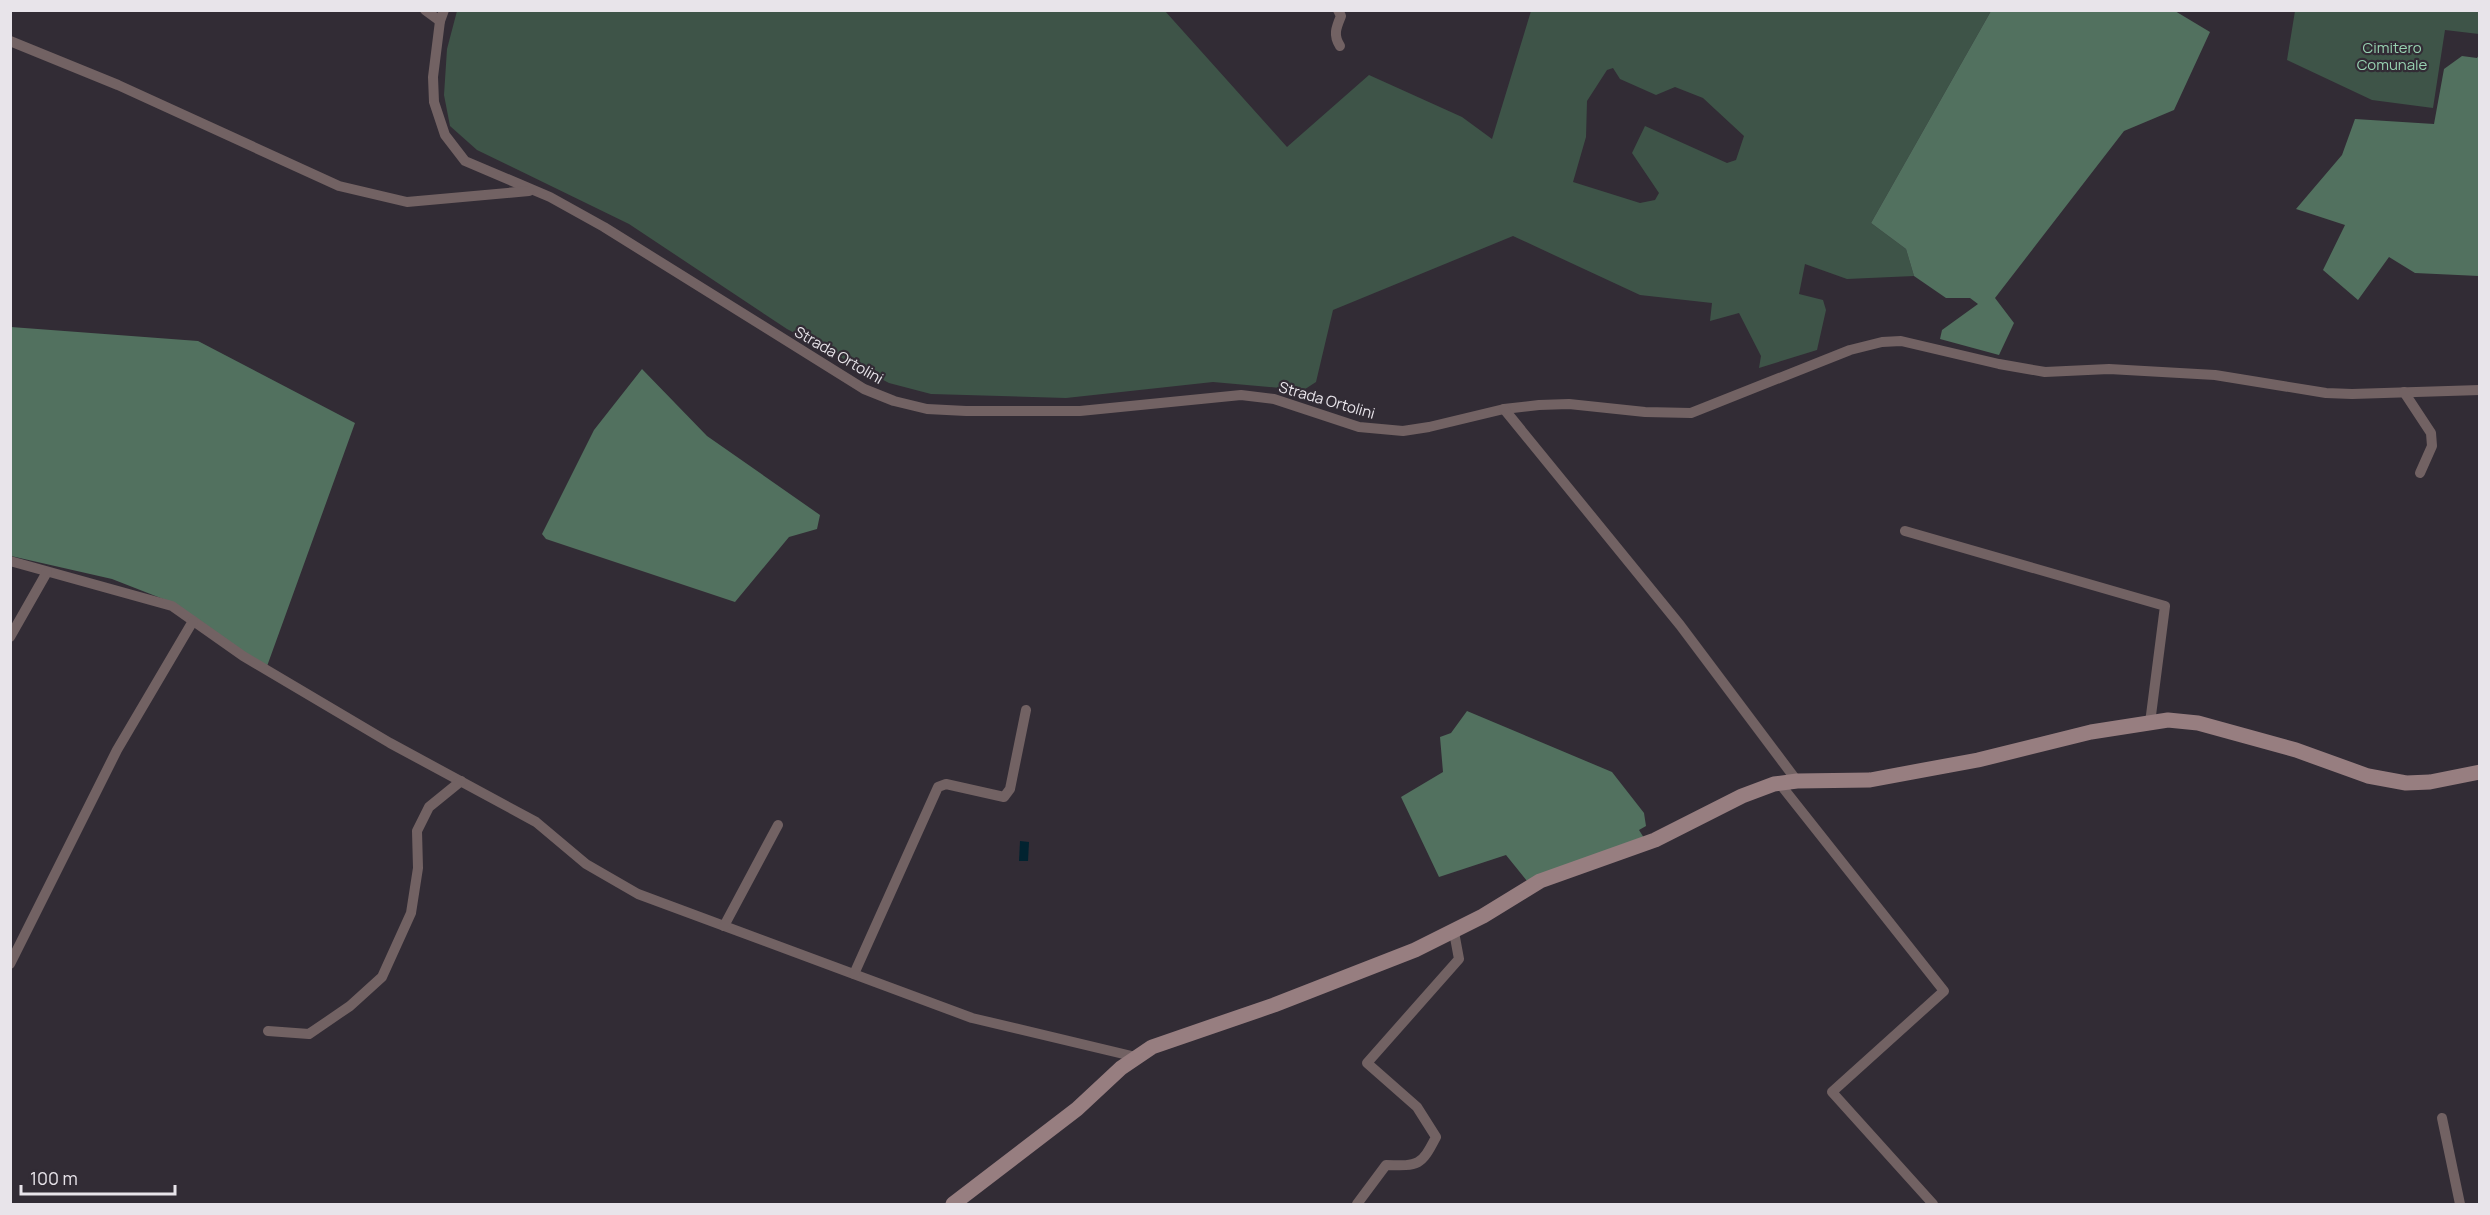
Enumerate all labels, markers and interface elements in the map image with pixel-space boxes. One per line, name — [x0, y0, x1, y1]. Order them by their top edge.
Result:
park label: Cimitero Comunale — [2357, 37, 2428, 75]
street label: Strada Ortolini — [791, 321, 887, 389]
street label: Strada Ortolini — [1276, 376, 1378, 424]
scale bar — [21, 1158, 176, 1196]
text: 100 m — [30, 1166, 78, 1190]

